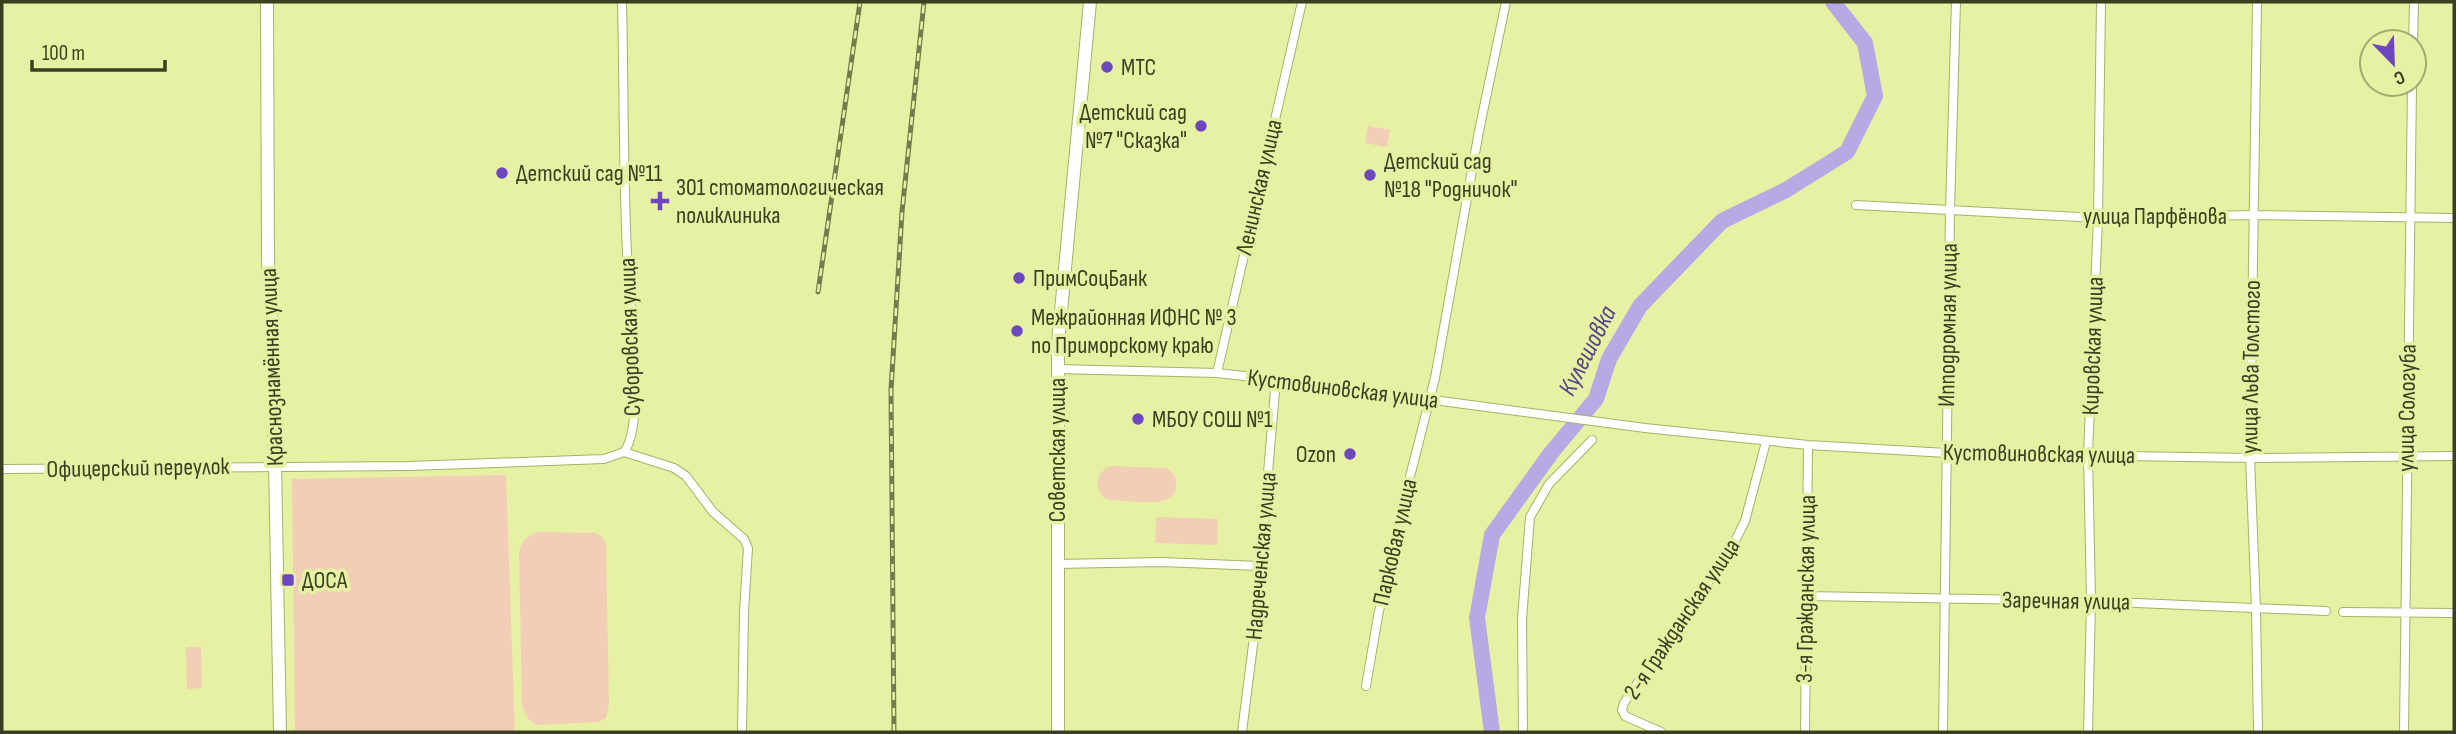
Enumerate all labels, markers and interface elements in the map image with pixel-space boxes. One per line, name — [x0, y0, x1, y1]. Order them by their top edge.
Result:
scale bar — [32, 28, 164, 72]
north arrow — [2358, 28, 2428, 98]
text: 100 m — [42, 41, 85, 66]
place label: МТС — [1121, 53, 1156, 82]
marker: МТС — [1099, 59, 1115, 75]
text: С — [2390, 65, 2408, 90]
place label: Детский сад №7 "Сказка" — [1079, 98, 1187, 155]
street label: Ленинская улица — [1229, 116, 1289, 258]
marker: Детский сад №7 "Сказка" — [1193, 118, 1209, 134]
place label: Детский сад №18 "Родничок" — [1384, 147, 1518, 204]
place label: Детский сад №11 — [516, 159, 663, 188]
marker: Детский сад №11 — [494, 165, 510, 181]
marker: Детский сад №18 "Родничок" — [1362, 167, 1378, 183]
place label: 301 стоматологическая поликлиника — [676, 173, 884, 230]
marker: 301 стоматологическая поликлиника — [650, 191, 670, 211]
street label: улица Парфёнова — [2083, 202, 2227, 231]
street label: Ипподромная улица — [1932, 243, 1964, 407]
street label: Суворовская улица — [613, 257, 647, 417]
place label: ПримСоцБанк — [1033, 264, 1148, 293]
street label: Краснознамённая улица — [254, 268, 290, 466]
marker: ПримСоцБанк — [1011, 270, 1027, 286]
street label: Кировская улица — [2076, 276, 2110, 416]
street label: улица Льва Толстого — [2235, 280, 2267, 454]
water label: Кулешовка — [1552, 301, 1624, 401]
place label: Межрайонная ИФНС № 3 по Приморскому краю — [1031, 303, 1236, 360]
marker: Межрайонная ИФНС № 3 по Приморскому краю — [1009, 323, 1025, 339]
street label: улица Сологуба — [2391, 344, 2423, 472]
street label: Кустовиновская улица — [1246, 363, 1440, 415]
street label: Советская улица — [1043, 378, 1072, 522]
place label: МБОУ СОШ №1 — [1152, 405, 1273, 434]
marker: МБОУ СОШ №1 — [1130, 411, 1146, 427]
street label: Кустовиновская улица — [1943, 438, 2135, 470]
place label: Ozon — [1296, 440, 1336, 469]
marker: Ozon — [1342, 446, 1358, 462]
street label: Офицерский переулок — [46, 452, 231, 484]
street label: Надреченская улица — [1239, 471, 1283, 641]
street label: Парковая улица — [1366, 476, 1424, 608]
street label: 3-я Гражданская улица — [1790, 495, 1822, 683]
street label: 2-я Гражданская улица — [1617, 533, 1747, 705]
place label: ДОСА — [302, 566, 348, 595]
marker: ДОСА — [280, 572, 296, 588]
street label: Заречная улица — [2002, 585, 2130, 617]

